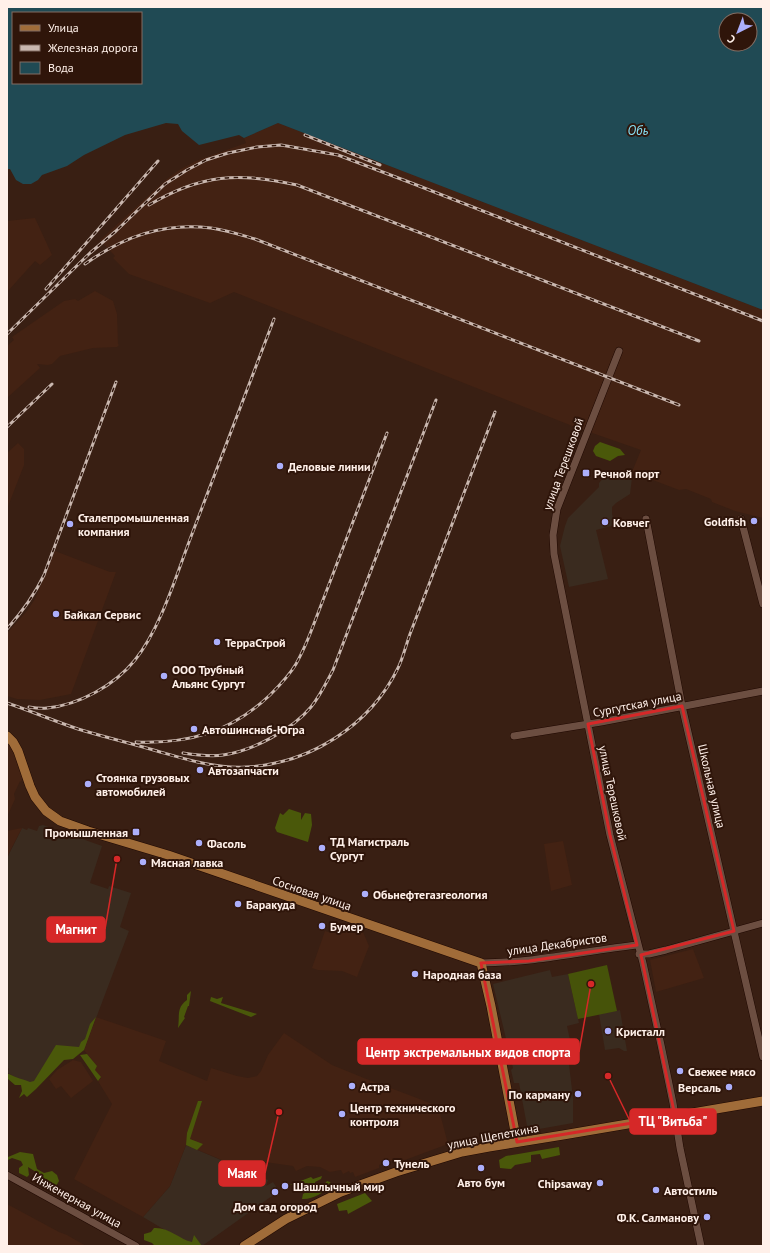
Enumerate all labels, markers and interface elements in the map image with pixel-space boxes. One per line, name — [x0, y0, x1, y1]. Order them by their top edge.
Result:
legend — [12, 12, 142, 84]
north arrow — [718, 12, 758, 52]
text: Улица — [48, 20, 79, 35]
text: С — [724, 32, 738, 47]
text: Железная дорога — [47, 40, 138, 55]
text: Вода — [48, 60, 74, 75]
water label: Обь — [628, 122, 649, 139]
street label: улица Терешковой — [539, 416, 587, 512]
place label: Деловые линии — [288, 459, 371, 474]
marker: Деловые линии — [275, 461, 285, 471]
place label: Речной порт — [594, 466, 659, 481]
marker: Речной порт — [581, 468, 591, 478]
place label: Сталепромышленная компания — [78, 510, 189, 539]
place label: Goldfish — [704, 514, 746, 529]
place label: Ковчег — [613, 515, 650, 530]
marker: Goldfish — [749, 516, 759, 526]
marker: Ковчег — [600, 517, 610, 527]
marker: Сталепромышленная компания — [65, 519, 75, 529]
place label: Байкал Сервис — [64, 607, 141, 622]
marker: Байкал Сервис — [51, 609, 61, 619]
place label: ТерраСтрой — [225, 635, 286, 650]
marker: ТерраСтрой — [212, 637, 222, 647]
place label: ООО Трубный Альянс Сургут — [172, 662, 245, 691]
marker: ООО Трубный Альянс Сургут — [159, 671, 169, 681]
street label: Сургутская улица — [591, 688, 683, 720]
place label: Автошинснаб-Югра — [202, 722, 305, 737]
marker: Автошинснаб-Югра — [189, 724, 199, 734]
street label: Школьная улица — [695, 742, 729, 830]
street label: улица Терешковой — [596, 744, 630, 842]
place label: Автозапчасти — [208, 763, 279, 778]
marker: Автозапчасти — [195, 765, 205, 775]
place label: Стоянка грузовых автомобилей — [96, 770, 190, 799]
marker: Стоянка грузовых автомобилей — [83, 779, 93, 789]
place label: Промышленная — [45, 825, 128, 840]
marker: Промышленная — [131, 827, 141, 837]
place label: ТД Магистраль Сургут — [330, 834, 409, 863]
place label: Фасоль — [207, 836, 246, 851]
marker: Фасоль — [194, 838, 204, 848]
marker: ТД Магистраль Сургут — [317, 843, 327, 853]
place label: Мясная лавка — [151, 855, 223, 870]
marker: Мясная лавка — [138, 857, 148, 867]
street label: Сосновая улица — [271, 872, 354, 914]
place label: Обьнефтегазгеология — [373, 887, 487, 902]
marker: Обьнефтегазгеология — [360, 889, 370, 899]
place label: Баракуда — [246, 897, 295, 912]
marker: Баракуда — [233, 899, 243, 909]
callout: Магнит — [47, 917, 105, 942]
place label: Бумер — [330, 919, 364, 934]
text: Магнит — [55, 921, 97, 938]
marker: Бумер — [317, 921, 327, 931]
street label: улица Декабристов — [506, 930, 608, 958]
place label: Народная база — [423, 967, 502, 982]
marker: Народная база — [410, 969, 420, 979]
place label: Кристалл — [616, 1024, 665, 1039]
marker: Кристалл — [603, 1026, 613, 1036]
callout: Центр экстремальных видов спорта — [358, 1039, 579, 1064]
text: Центр экстремальных видов спорта — [365, 1044, 571, 1061]
place label: Свежее мясо — [688, 1064, 756, 1079]
marker: Свежее мясо — [675, 1066, 685, 1076]
place label: Астра — [360, 1079, 390, 1094]
place label: Версаль — [678, 1080, 721, 1095]
marker: Астра — [347, 1081, 357, 1091]
marker: Версаль — [724, 1082, 734, 1092]
place label: По карману — [508, 1087, 570, 1102]
marker: По карману — [573, 1089, 583, 1099]
place label: Центр технического контроля — [350, 1100, 456, 1129]
marker: Центр технического контроля — [337, 1109, 347, 1119]
callout: ТЦ "Витьба" — [630, 1109, 716, 1134]
text: ТЦ "Витьба" — [639, 1113, 707, 1130]
street label: улица Щепеткина — [446, 1120, 540, 1152]
place label: Тунель — [394, 1156, 430, 1171]
marker: Тунель — [381, 1158, 391, 1168]
callout: Маяк — [219, 1161, 265, 1186]
marker: Авто бум — [476, 1163, 486, 1173]
text: Маяк — [227, 1165, 258, 1182]
street label: Инженерная улица — [30, 1169, 124, 1231]
place label: Авто бум — [457, 1175, 505, 1190]
place label: Chipsaway — [538, 1176, 592, 1191]
marker: Chipsaway — [595, 1178, 605, 1188]
place label: Шашлычный мир — [293, 1179, 385, 1194]
marker: Шашлычный мир — [280, 1181, 290, 1191]
place label: Автостиль — [664, 1183, 718, 1198]
marker: Автостиль — [651, 1185, 661, 1195]
marker: Дом сад огород — [270, 1187, 280, 1197]
place label: Дом сад огород — [233, 1199, 317, 1214]
place label: Ф.К. Салманову — [617, 1210, 699, 1225]
marker: Ф.К. Салманову — [702, 1212, 712, 1222]

